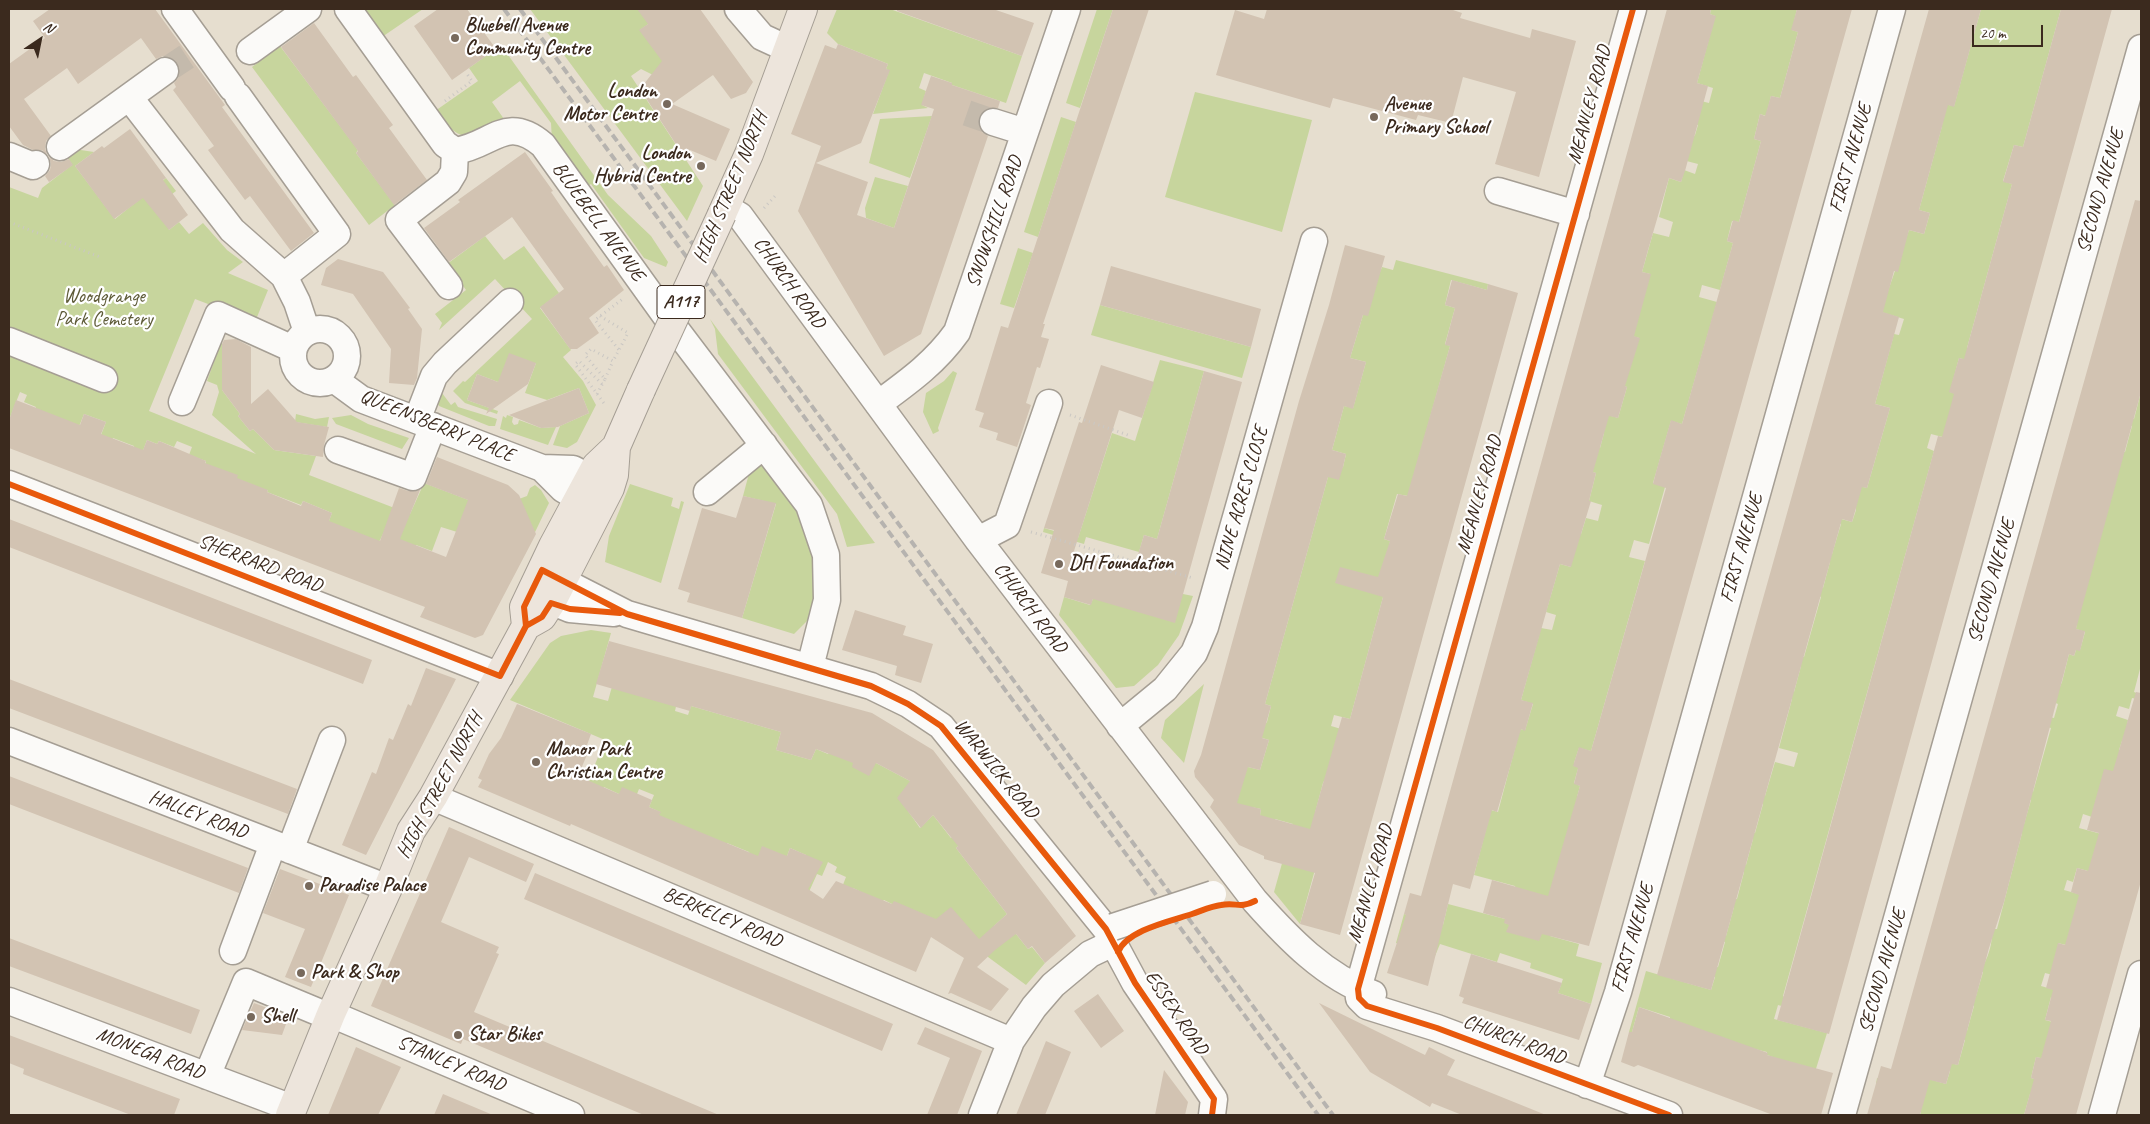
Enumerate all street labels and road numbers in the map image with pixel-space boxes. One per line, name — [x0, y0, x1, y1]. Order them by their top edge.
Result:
street label: MEANLEY ROAD — [1563, 43, 1617, 167]
street label: FIRST AVENUE — [1824, 101, 1878, 215]
street label: HIGH STREET NORTH — [689, 109, 773, 267]
street label: SECOND AVENUE — [2072, 126, 2130, 256]
street label: SNOWSHILL ROAD — [961, 153, 1029, 291]
street label: BLUEBELL AVENUE — [547, 158, 649, 286]
street label: CHURCH ROAD — [748, 233, 830, 333]
road number: A117 — [657, 286, 705, 318]
street label: QUEENSBERRY PLACE — [357, 384, 517, 468]
street label: NINE ACRES CLOSE — [1210, 423, 1274, 573]
street label: MEANLEY ROAD — [1452, 433, 1508, 557]
street label: FIRST AVENUE — [1715, 491, 1769, 605]
street label: SECOND AVENUE — [1963, 516, 2021, 646]
street label: SHERRARD ROAD — [195, 529, 325, 599]
street label: CHURCH ROAD — [988, 558, 1072, 658]
street label: HIGH STREET NORTH — [392, 709, 488, 863]
street label: WARWICK ROAD — [949, 714, 1043, 824]
street label: HALLEY ROAD — [145, 785, 251, 845]
street label: MEANLEY ROAD — [1343, 822, 1399, 946]
street label: FIRST AVENUE — [1606, 881, 1660, 995]
street label: BERKELEY ROAD — [659, 882, 785, 954]
street label: SECOND AVENUE — [1854, 906, 1912, 1036]
street label: ESSEX ROAD — [1139, 966, 1213, 1060]
street label: CHURCH ROAD — [1460, 1010, 1568, 1070]
street label: MONEGA ROAD — [93, 1022, 207, 1086]
street label: STANLEY ROAD — [393, 1031, 509, 1097]

